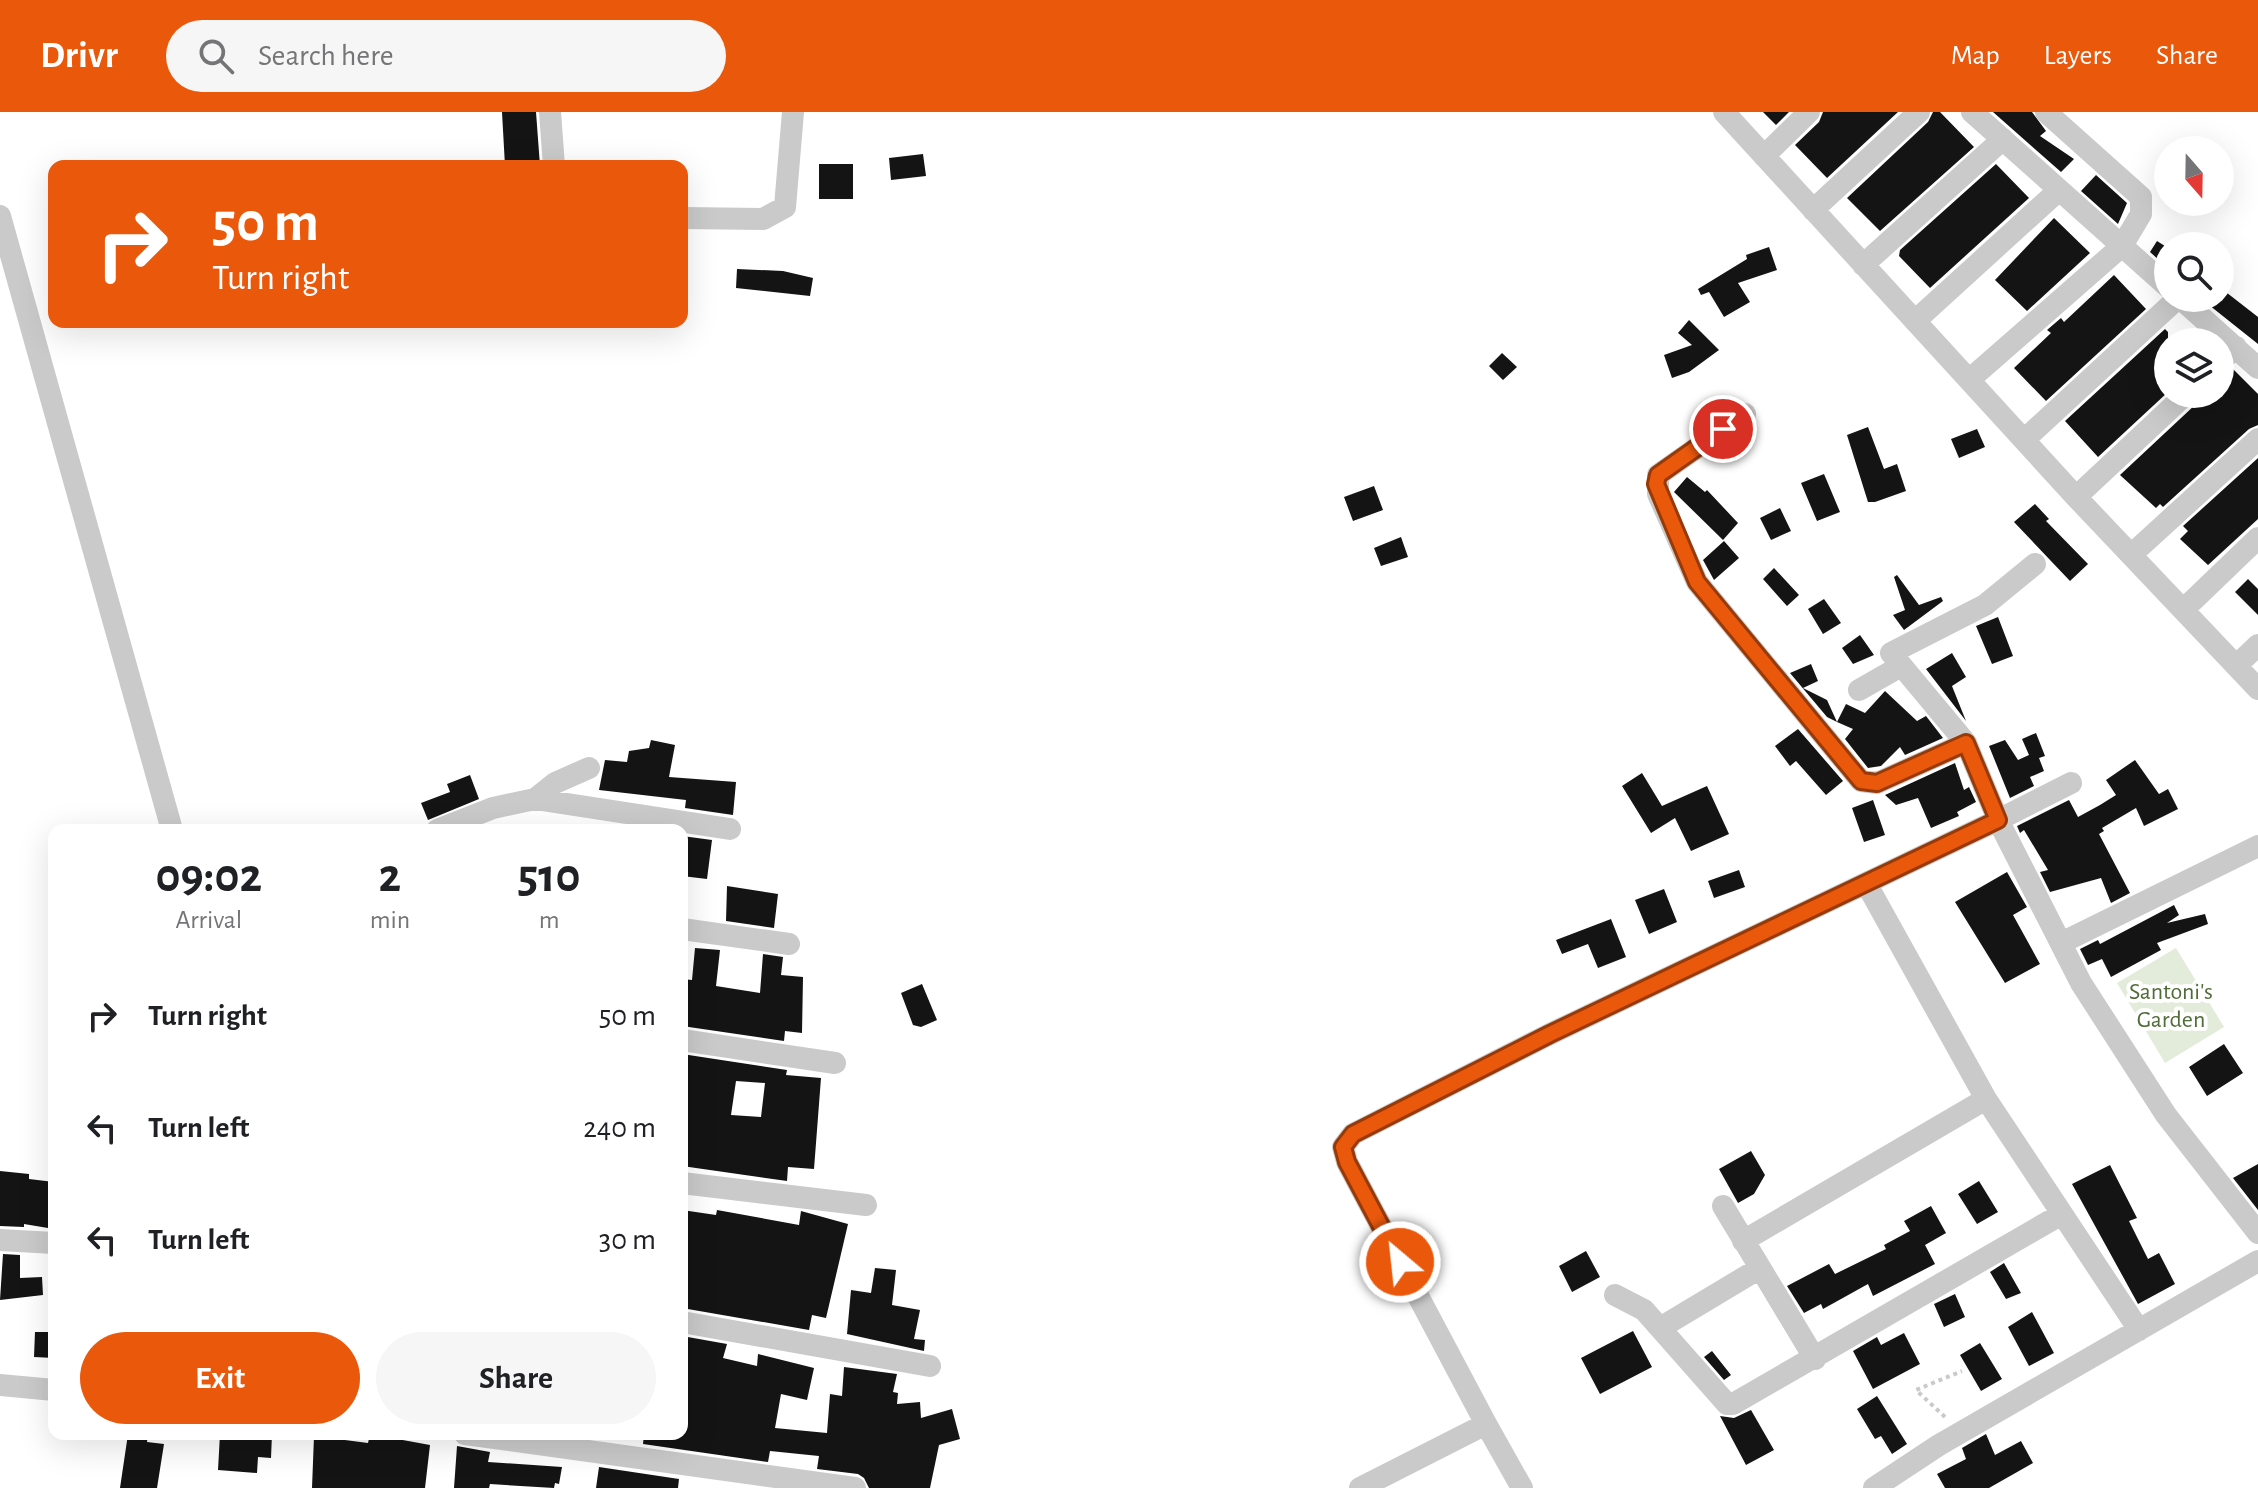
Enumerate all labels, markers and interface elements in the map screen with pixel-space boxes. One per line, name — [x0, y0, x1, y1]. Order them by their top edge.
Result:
search box — [166, 20, 726, 92]
icon: search — [194, 34, 238, 78]
text: Drivr — [40, 37, 118, 75]
text: Search here — [258, 41, 394, 71]
text: Map — [1951, 42, 2000, 70]
text: Layers — [2044, 42, 2112, 70]
text: Share — [2156, 42, 2218, 70]
north arrow — [2154, 136, 2234, 216]
map controls — [2154, 136, 2234, 408]
icon: right — [80, 192, 184, 296]
text: 50 m — [212, 195, 319, 251]
button: search — [2154, 232, 2234, 312]
text: Turn right — [212, 260, 349, 296]
button: layers — [2154, 328, 2234, 408]
pin — [1689, 395, 1757, 463]
icon: arrive — [1701, 407, 1745, 451]
text: 09:02 — [155, 853, 262, 901]
text: 2 — [379, 853, 401, 901]
text: 510 — [518, 853, 581, 901]
text: Arrival — [175, 907, 242, 933]
text: min — [370, 907, 410, 933]
text: m — [539, 907, 559, 933]
park label: Santoni's Garden — [2129, 980, 2213, 1032]
icon: right — [80, 994, 124, 1038]
text: Turn right — [148, 1001, 267, 1031]
text: 50 m — [599, 1001, 656, 1031]
icon: left — [80, 1106, 124, 1150]
text: Turn left — [148, 1113, 249, 1143]
text: 240 m — [583, 1113, 656, 1143]
icon: left — [80, 1218, 124, 1262]
position arrow — [1358, 1220, 1442, 1304]
text: Turn left — [148, 1225, 249, 1255]
text: 30 m — [599, 1225, 656, 1255]
button: Exit — [80, 1332, 360, 1424]
button: Share — [376, 1332, 656, 1424]

